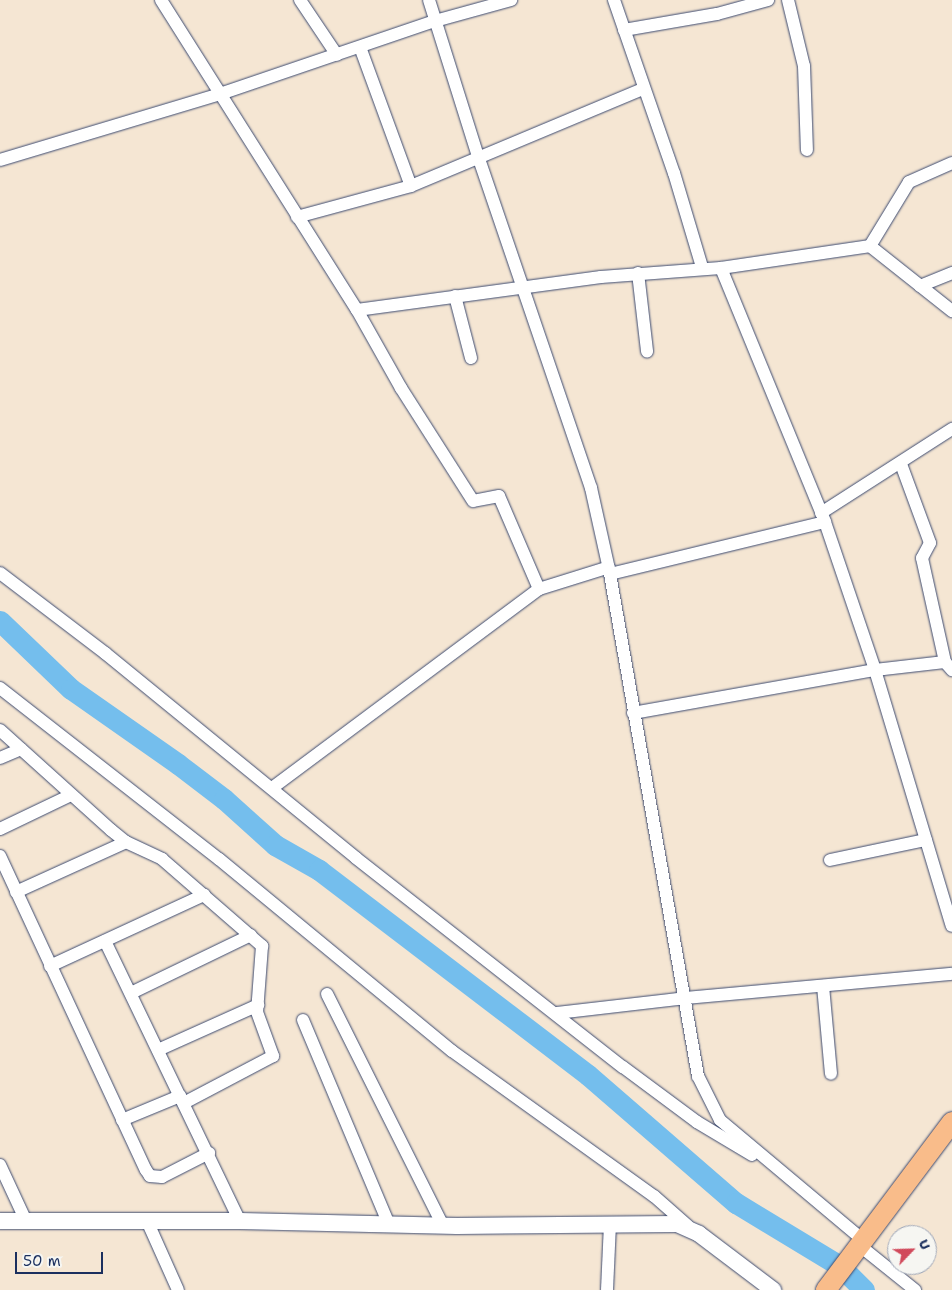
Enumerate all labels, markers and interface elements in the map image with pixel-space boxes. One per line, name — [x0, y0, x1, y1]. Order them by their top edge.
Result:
north arrow — [887, 1225, 937, 1275]
text: U — [915, 1236, 935, 1252]
scale bar — [18, 1242, 105, 1274]
text: 50 m — [23, 1251, 61, 1271]

